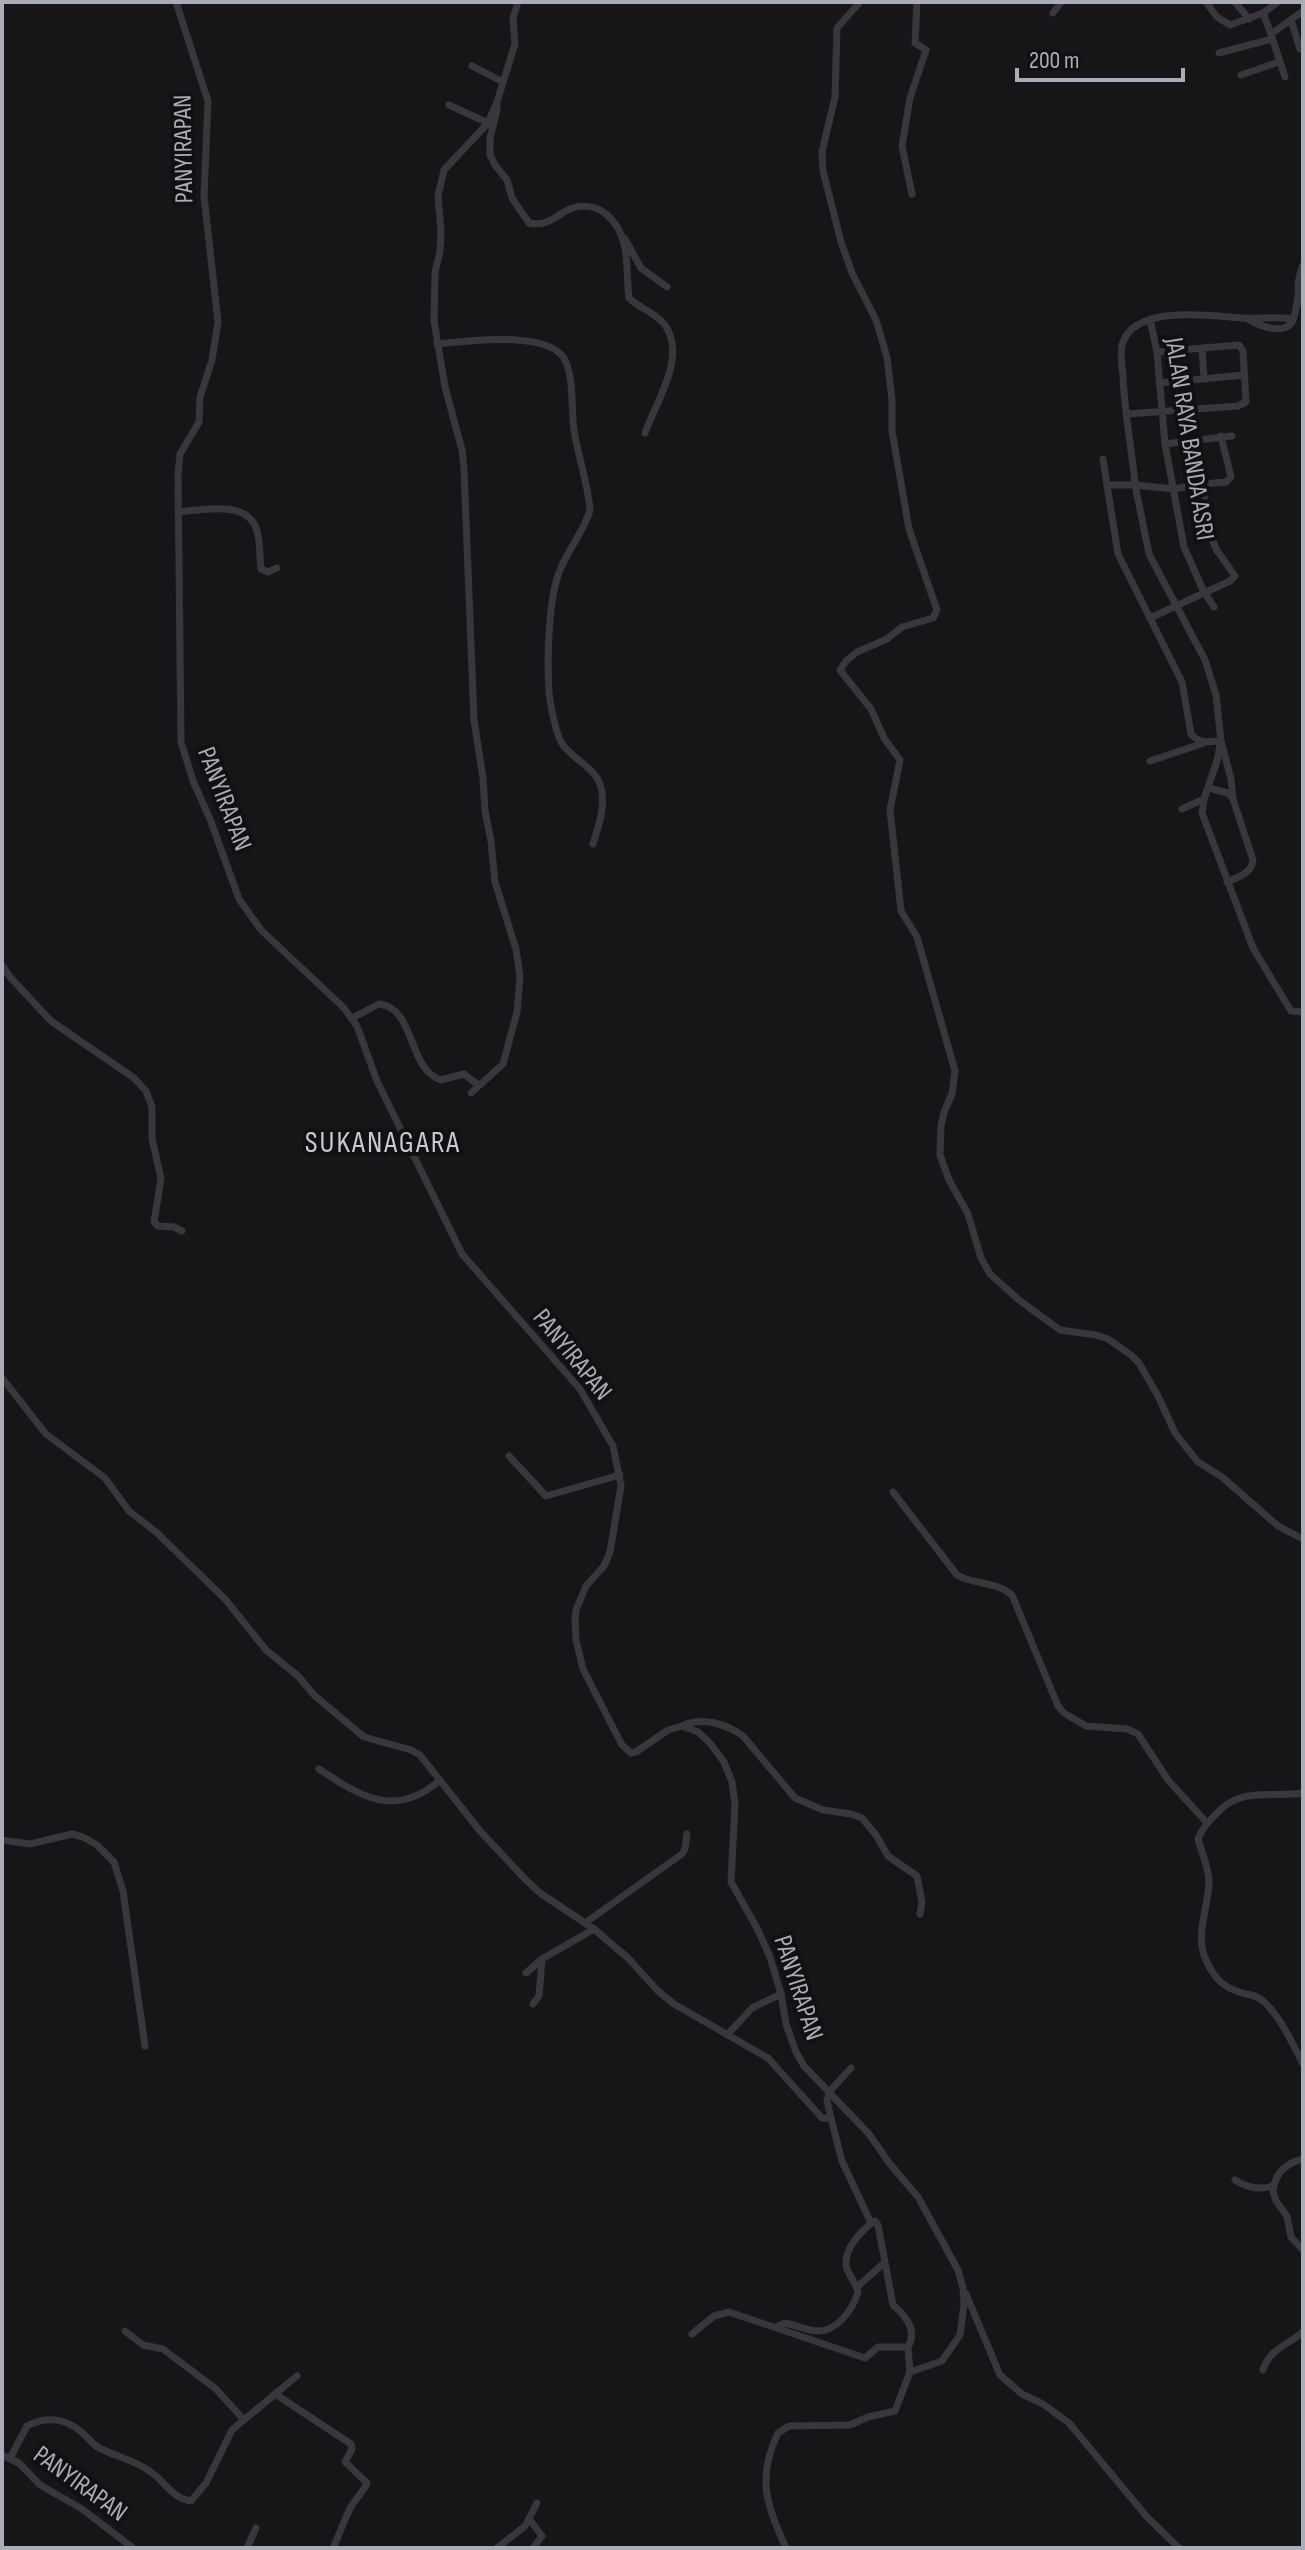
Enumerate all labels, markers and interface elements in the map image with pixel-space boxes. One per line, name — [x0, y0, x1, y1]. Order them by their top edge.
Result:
scale bar — [1017, 32, 1183, 82]
text: 200 m — [1029, 46, 1080, 75]
street label: PANYIRAPAN — [168, 94, 200, 204]
street label: JALAN RAYA BANDA ASRI — [1158, 334, 1220, 543]
street label: PANYIRAPAN — [190, 743, 258, 855]
district label: SUKANAGARA — [305, 1125, 461, 1161]
street label: PANYIRAPAN — [526, 1303, 618, 1407]
street label: PANYIRAPAN — [766, 1932, 830, 2044]
street label: PANYIRAPAN — [27, 2440, 133, 2528]

